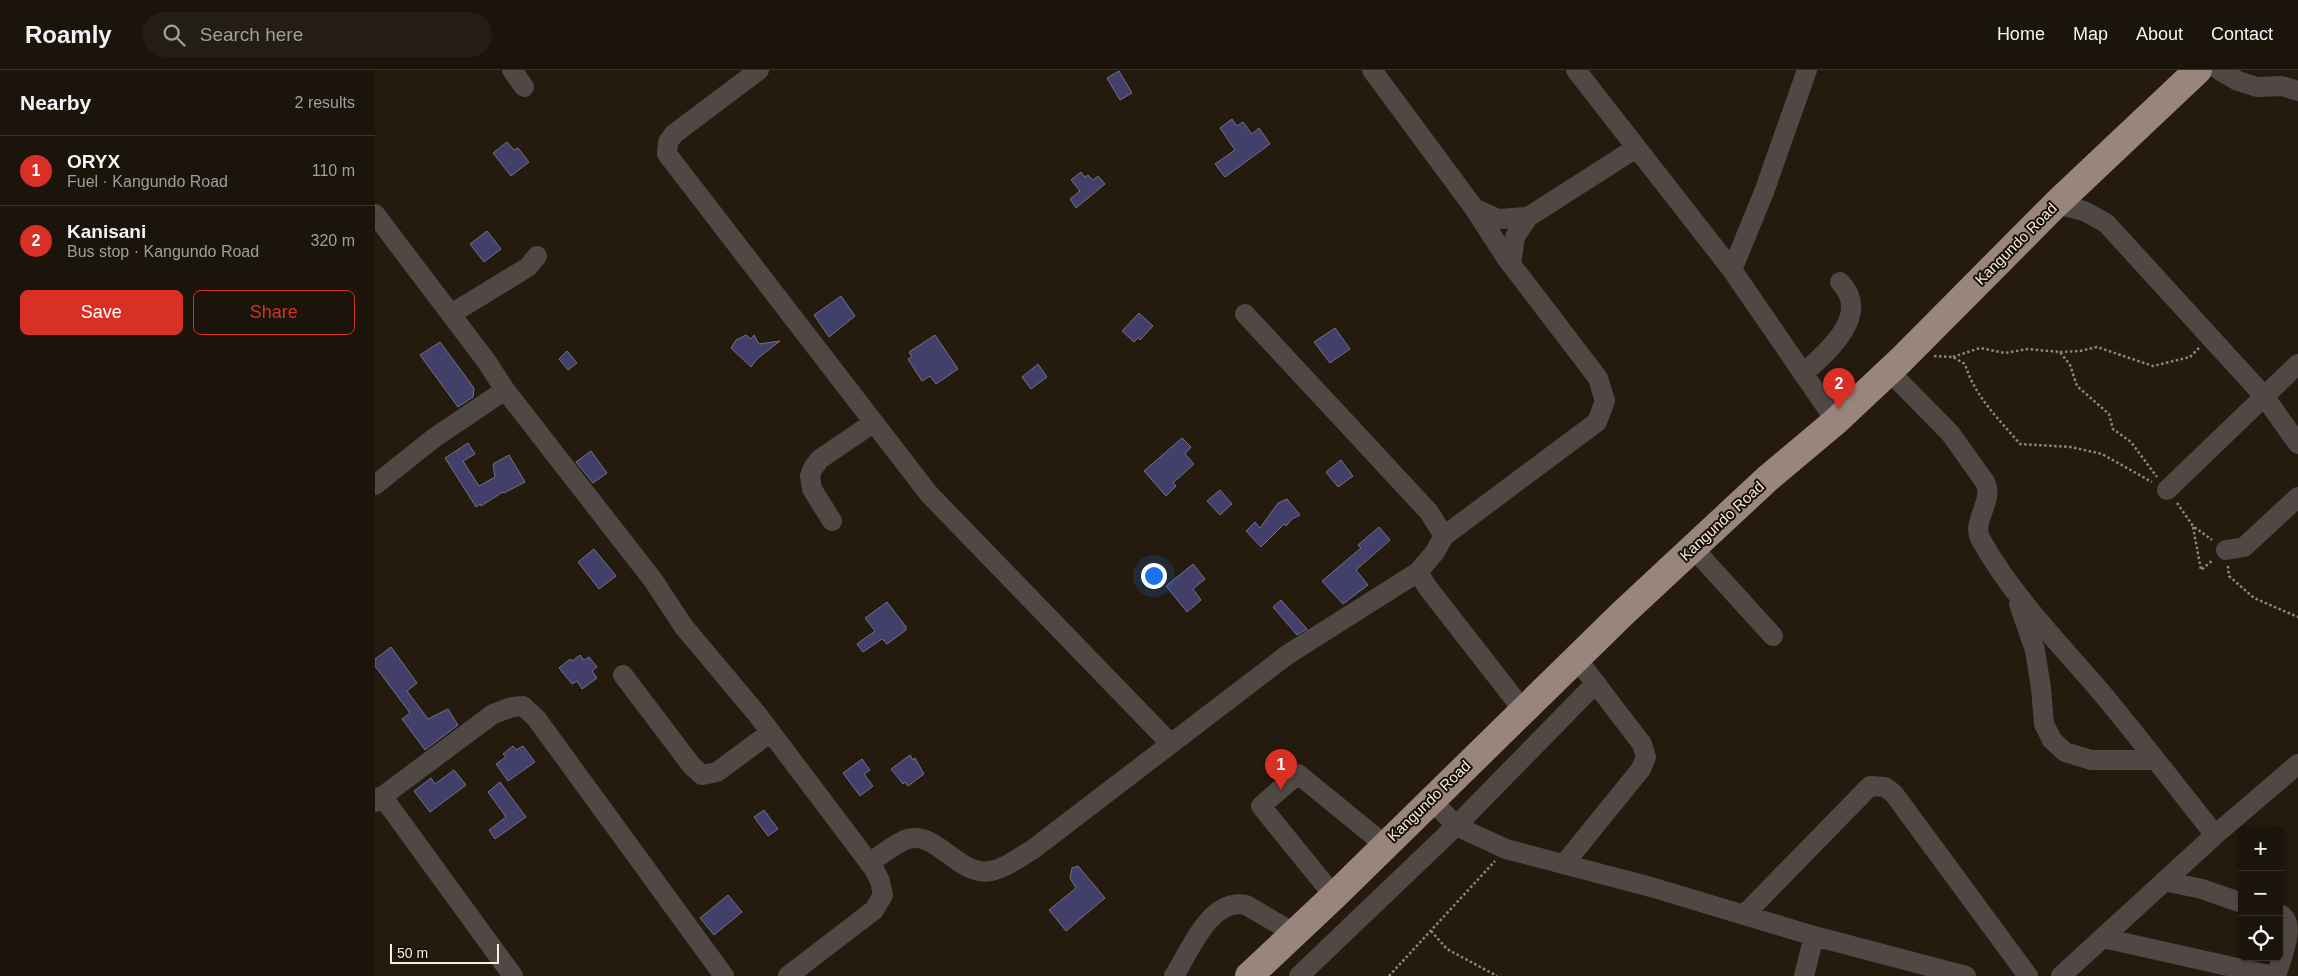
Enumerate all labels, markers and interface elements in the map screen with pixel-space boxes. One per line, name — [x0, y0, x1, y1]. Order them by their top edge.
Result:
search box — [142, 12, 492, 57]
text: Roamly — [25, 21, 112, 48]
icon: search — [160, 21, 188, 49]
text: Search here — [200, 24, 303, 45]
text: Home — [1997, 24, 2045, 44]
text: Map — [2073, 24, 2108, 44]
text: About — [2136, 24, 2183, 44]
text: Contact — [2211, 24, 2273, 44]
text: Nearby — [20, 91, 91, 114]
text: 2 results — [295, 94, 355, 111]
text: ORYX — [67, 151, 120, 172]
text: 1 — [32, 162, 40, 179]
text: 110 m — [312, 162, 355, 179]
text: Fuel · Kangundo Road — [67, 173, 228, 190]
street label: Kangundo Road — [1971, 199, 2060, 288]
text: Kanisani — [67, 221, 146, 242]
text: 2 — [32, 232, 40, 249]
text: 320 m — [311, 232, 355, 249]
text: Bus stop · Kangundo Road — [67, 243, 259, 260]
button: Save — [20, 290, 183, 335]
button: Share — [193, 290, 355, 335]
pin: 2 — [1823, 368, 1855, 409]
street label: Kangundo Road — [1676, 477, 1767, 564]
your location — [1141, 563, 1167, 589]
pin: 1 — [1265, 749, 1297, 790]
street label: Kangundo Road — [1384, 757, 1474, 844]
map controls — [2238, 826, 2283, 961]
button: + — [2238, 826, 2283, 871]
button: − — [2238, 871, 2283, 916]
button: locate — [2238, 916, 2283, 961]
scale bar — [390, 941, 499, 964]
text: 50 m — [397, 945, 428, 961]

